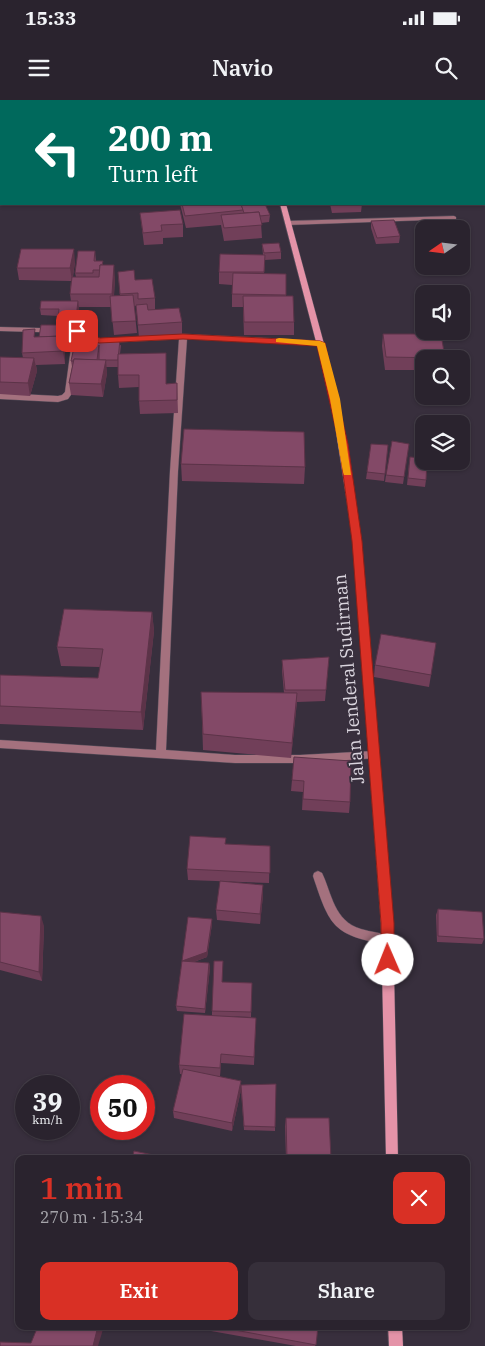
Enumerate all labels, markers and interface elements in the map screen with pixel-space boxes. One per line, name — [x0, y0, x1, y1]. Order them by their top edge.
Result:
text: 15:33 — [25, 6, 76, 30]
text: Navio — [212, 53, 273, 82]
icon: menu — [25, 54, 53, 82]
icon: search — [432, 54, 460, 82]
text: 200 m — [108, 115, 213, 161]
icon: left — [25, 120, 90, 185]
text: Turn left — [108, 159, 198, 188]
north arrow — [415, 220, 470, 275]
map controls — [415, 220, 470, 470]
button: sound — [415, 285, 470, 340]
pin — [56, 310, 98, 352]
icon: arrive — [63, 317, 91, 345]
button: search — [415, 350, 470, 405]
button: layers — [415, 415, 470, 470]
street label: Jalan Jenderal Sudirman — [328, 573, 369, 785]
position arrow — [361, 933, 413, 985]
speed limit sign: 50 — [90, 1075, 155, 1140]
text: 39 — [32, 1085, 63, 1118]
text: km/h — [32, 1112, 63, 1127]
text: 1 min — [40, 1168, 123, 1207]
button: close — [393, 1172, 445, 1224]
text: 270 m · 15:34 — [40, 1207, 143, 1227]
button: Exit — [40, 1262, 238, 1320]
button: Share — [248, 1262, 445, 1320]

